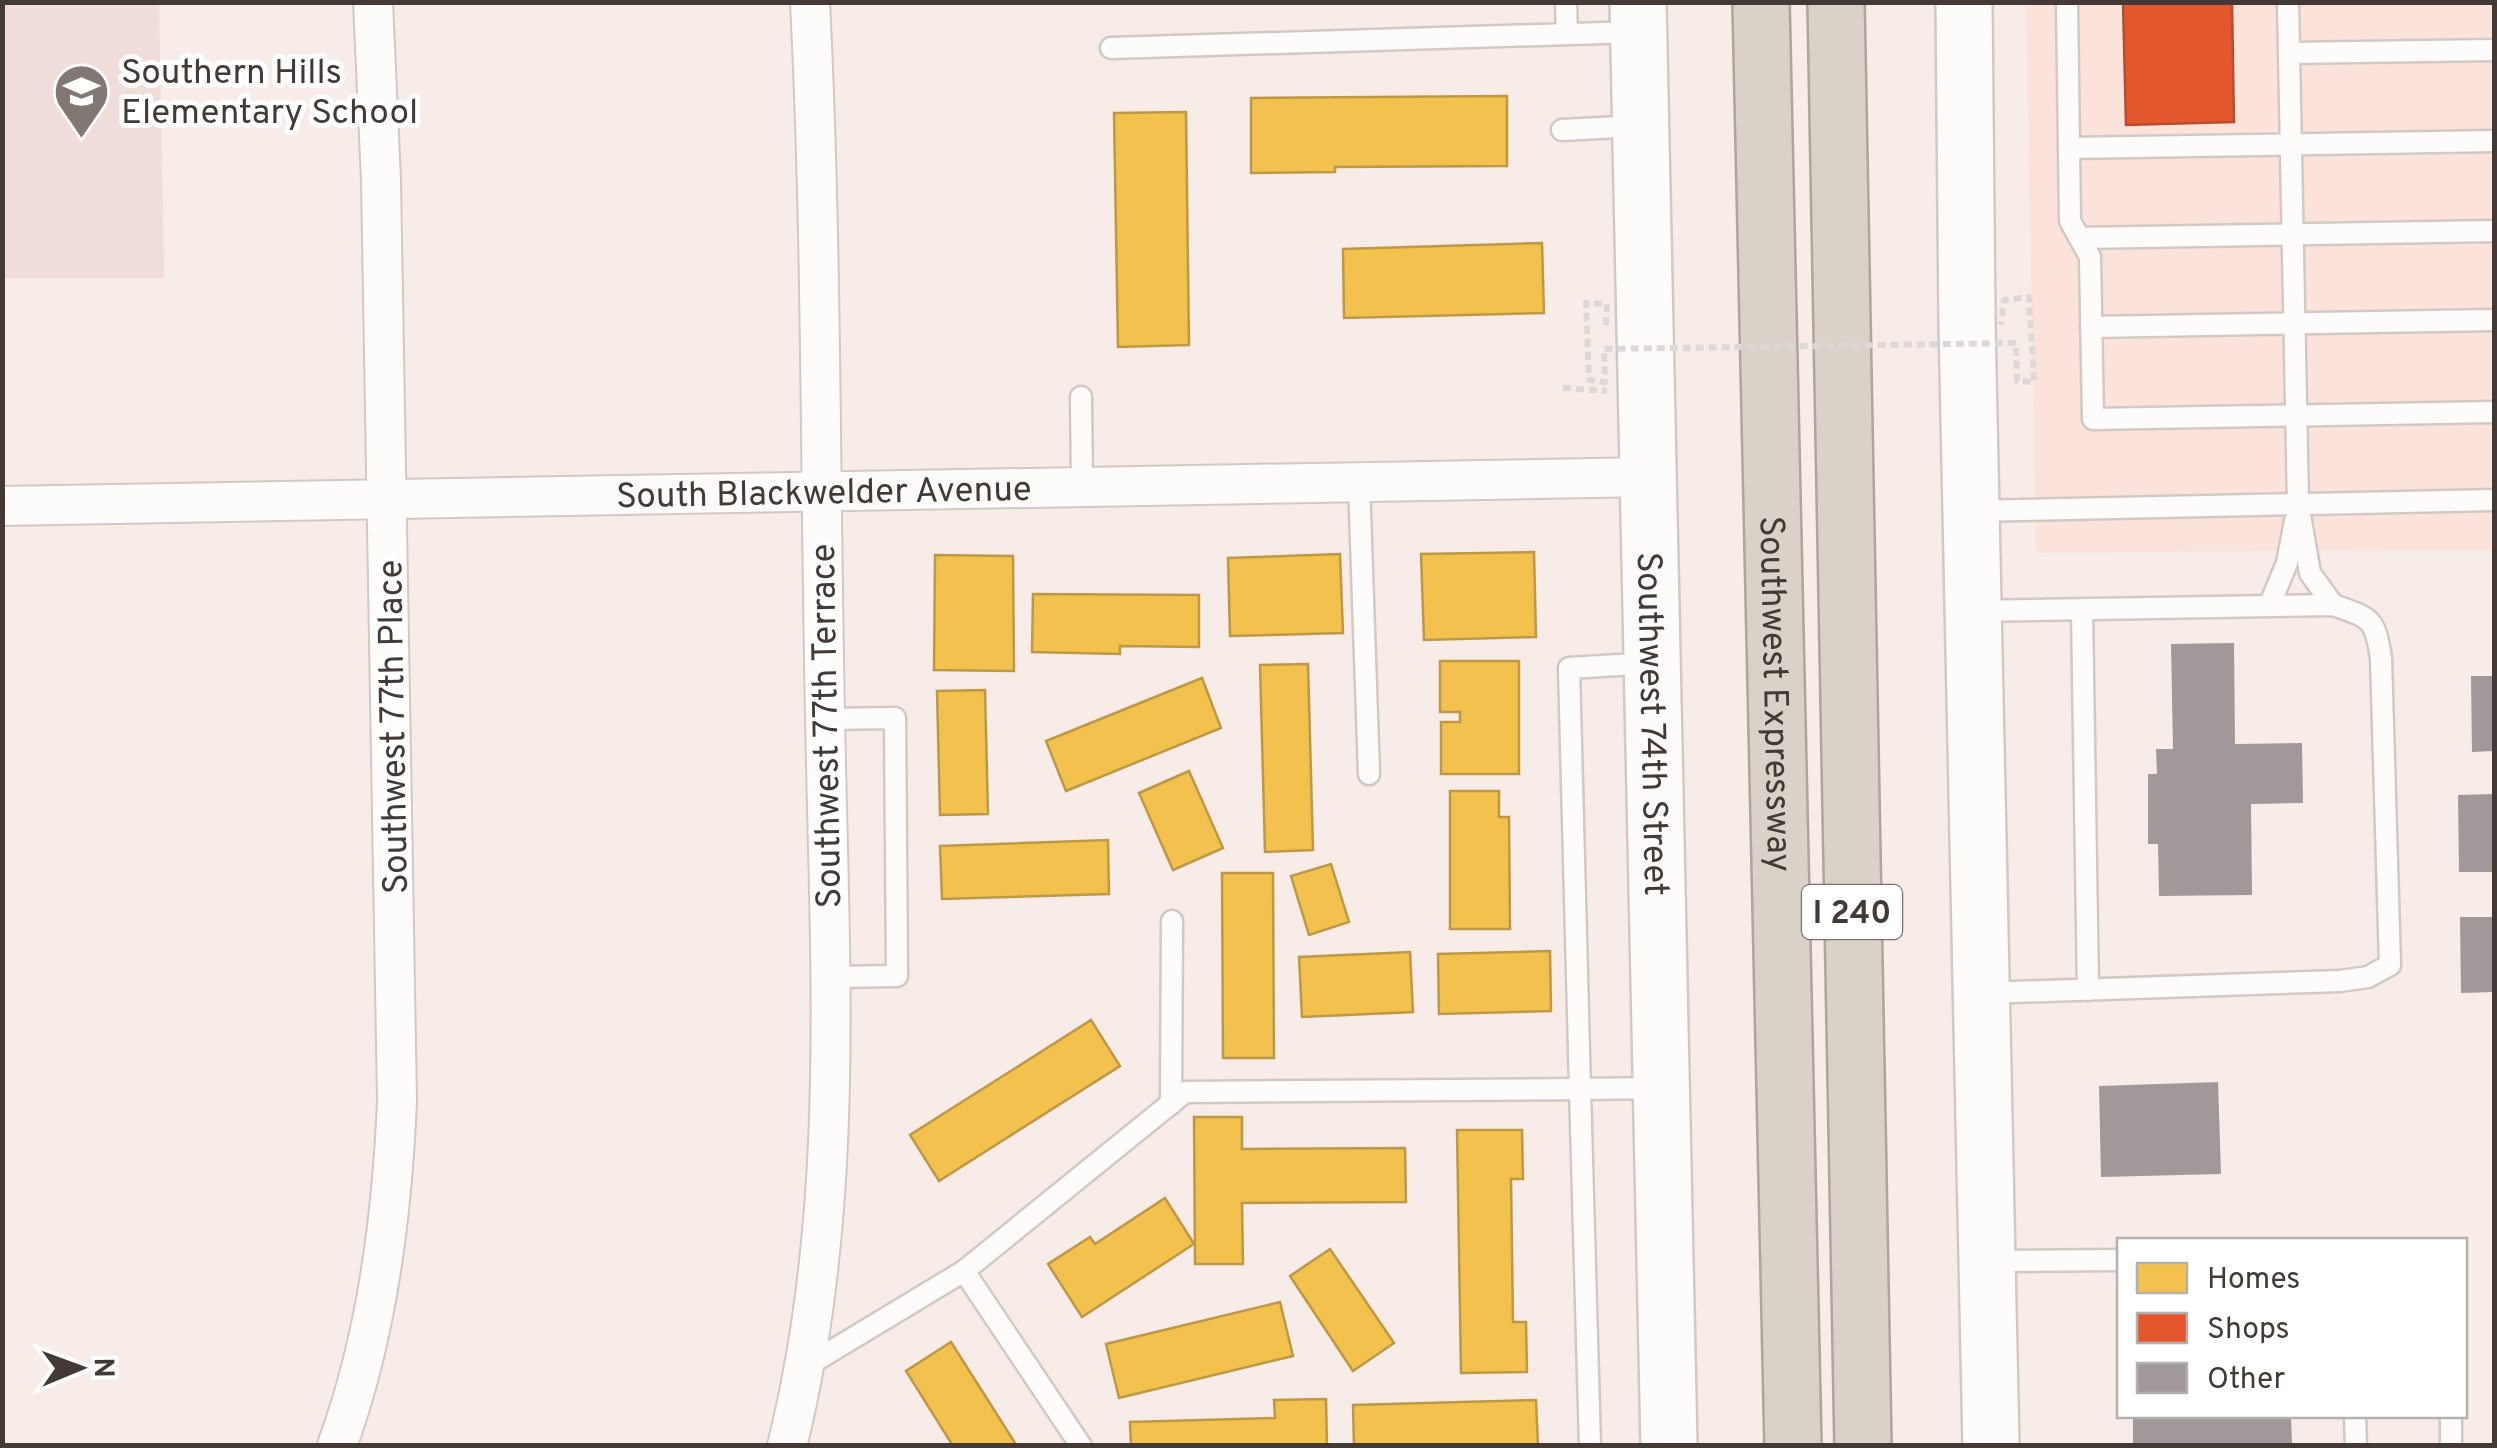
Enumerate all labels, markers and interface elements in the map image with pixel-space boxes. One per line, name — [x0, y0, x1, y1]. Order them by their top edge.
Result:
place label: Southern Hills Elementary School — [121, 52, 418, 136]
school or university icon: Southern Hills Elementary School — [52, 61, 112, 140]
street label: South Blackwelder Avenue — [616, 469, 1032, 520]
street label: Southwest Expressway — [1747, 515, 1799, 873]
street label: Southwest 77th Terrace — [803, 543, 853, 909]
street label: Southwest 74th Street — [1625, 551, 1676, 896]
street label: Southwest 77th Place — [370, 559, 420, 895]
road number: I 240 — [1802, 885, 1902, 939]
legend — [2117, 1238, 2467, 1418]
text: Homes — [2207, 1262, 2300, 1299]
text: Shops — [2207, 1312, 2290, 1349]
north arrow — [30, 1318, 130, 1418]
text: N — [84, 1357, 120, 1378]
text: Other — [2207, 1362, 2285, 1399]

